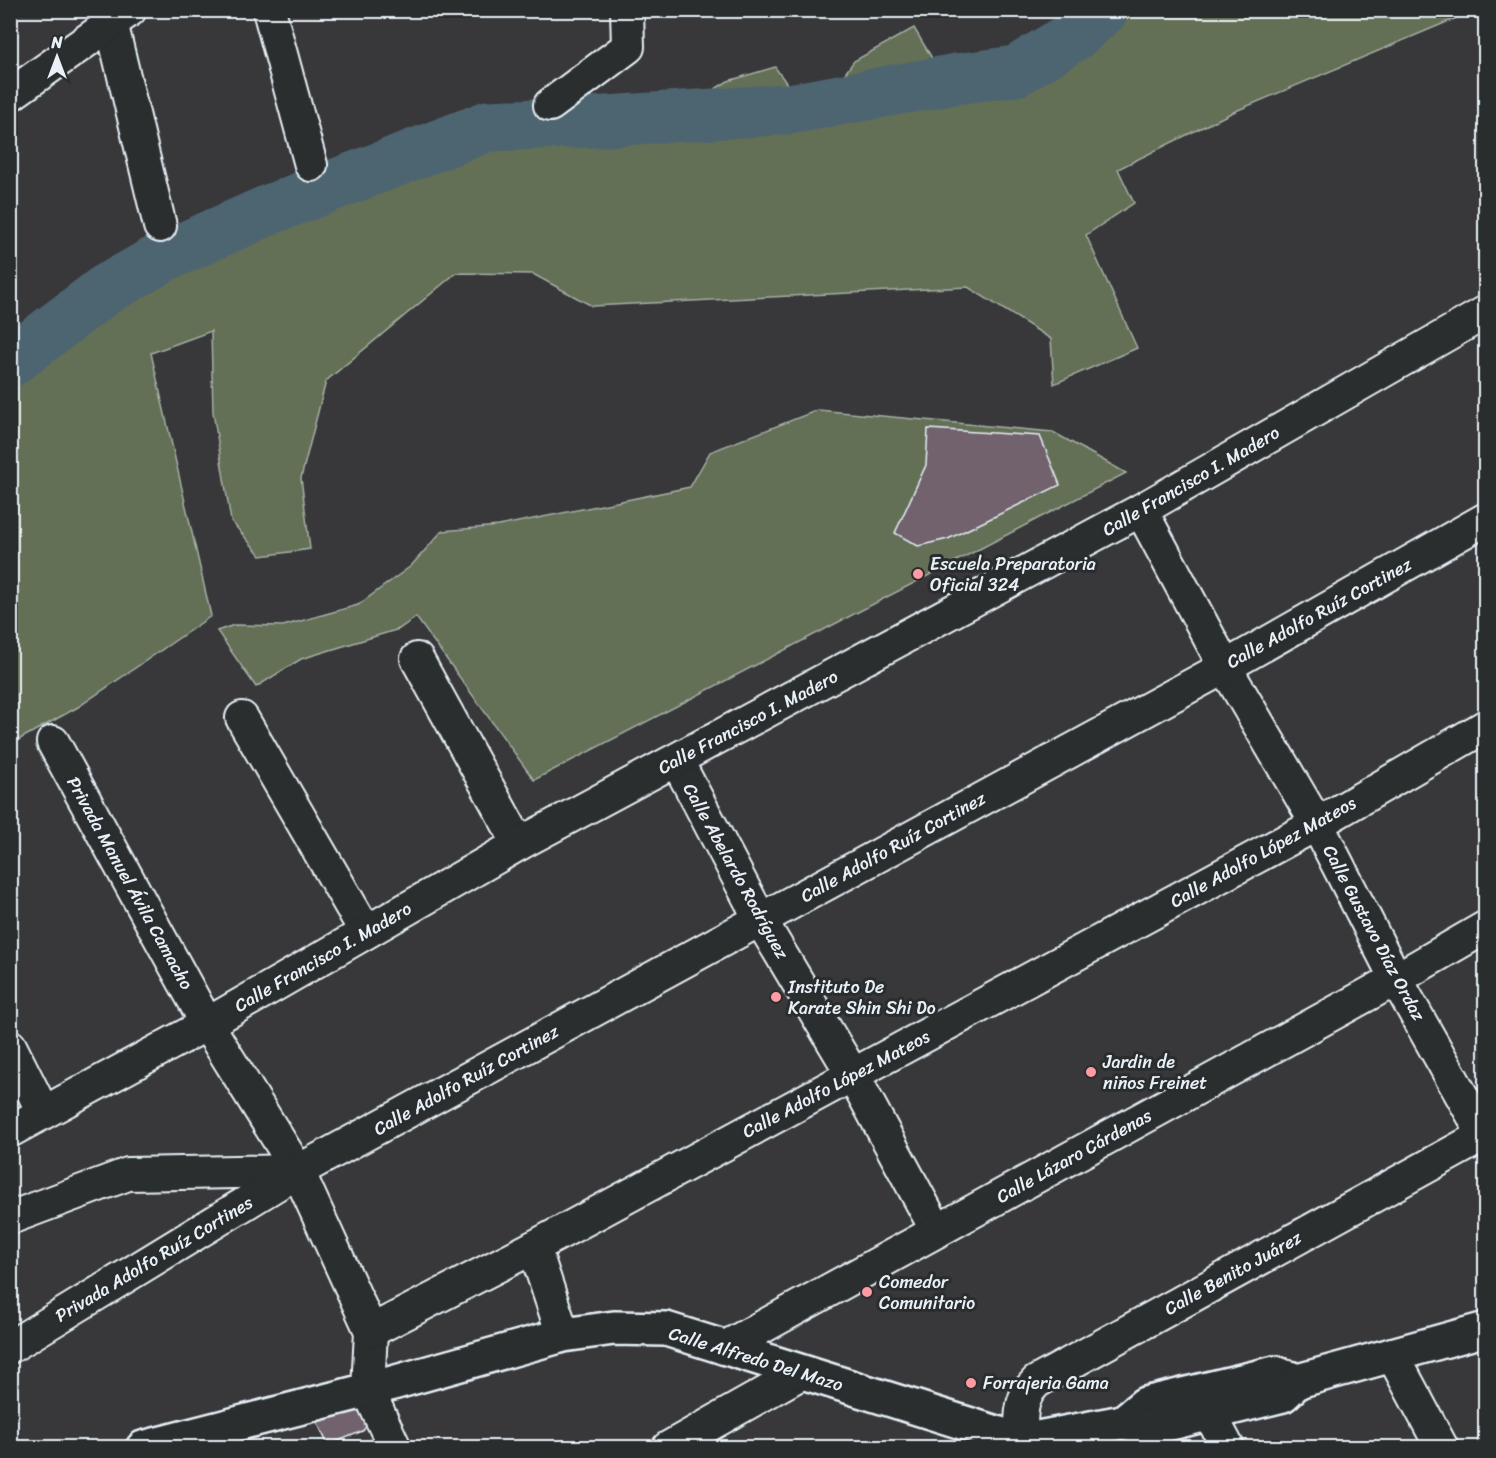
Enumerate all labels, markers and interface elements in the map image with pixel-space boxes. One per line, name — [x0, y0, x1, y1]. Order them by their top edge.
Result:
north arrow — [27, 27, 87, 87]
text: N — [50, 28, 63, 57]
street label: Calle Francisco I. Madero — [1096, 417, 1286, 545]
place label: Escuela Preparatoria Oficial 324 — [930, 548, 1096, 601]
street label: Calle Adolfo Ruíz Cortinez — [1220, 548, 1418, 677]
marker: Escuela Preparatoria Oficial 324 — [911, 567, 925, 581]
street label: Calle Francisco I. Madero — [652, 661, 844, 783]
street label: Privada Manuel Ávila Camacho — [58, 770, 202, 996]
street label: Calle Abelardo Rodríguez — [674, 777, 798, 966]
street label: Calle Adolfo Ruíz Cortinez — [794, 782, 992, 911]
street label: Calle Adolfo López Mateos — [1164, 787, 1363, 917]
street label: Calle Gustavo Díaz Ordaz — [1314, 839, 1434, 1027]
street label: Calle Francisco I. Madero — [228, 893, 418, 1021]
place label: Instituto De Karate Shin Shi Do — [787, 971, 936, 1024]
marker: Instituto De Karate Shin Shi Do — [769, 990, 783, 1004]
street label: Calle Adolfo Ruíz Cortinez — [367, 1015, 565, 1144]
street label: Calle Adolfo López Mateos — [736, 1021, 936, 1147]
place label: Jardin de niños Freinet — [1102, 1046, 1207, 1099]
marker: Jardin de niños Freinet — [1084, 1065, 1098, 1079]
street label: Calle Lázaro Cárdenas — [990, 1099, 1158, 1212]
street label: Privada Adolfo Ruíz Cortines — [49, 1187, 260, 1331]
street label: Calle Benito Juárez — [1158, 1222, 1308, 1324]
place label: Comedor Comunitario — [879, 1266, 975, 1319]
marker: Comedor Comunitario — [860, 1285, 874, 1299]
street label: Calle Alfredo Del Mazo — [665, 1317, 847, 1401]
place label: Forrajeria Gama — [983, 1367, 1109, 1399]
marker: Forrajeria Gama — [964, 1376, 978, 1390]

